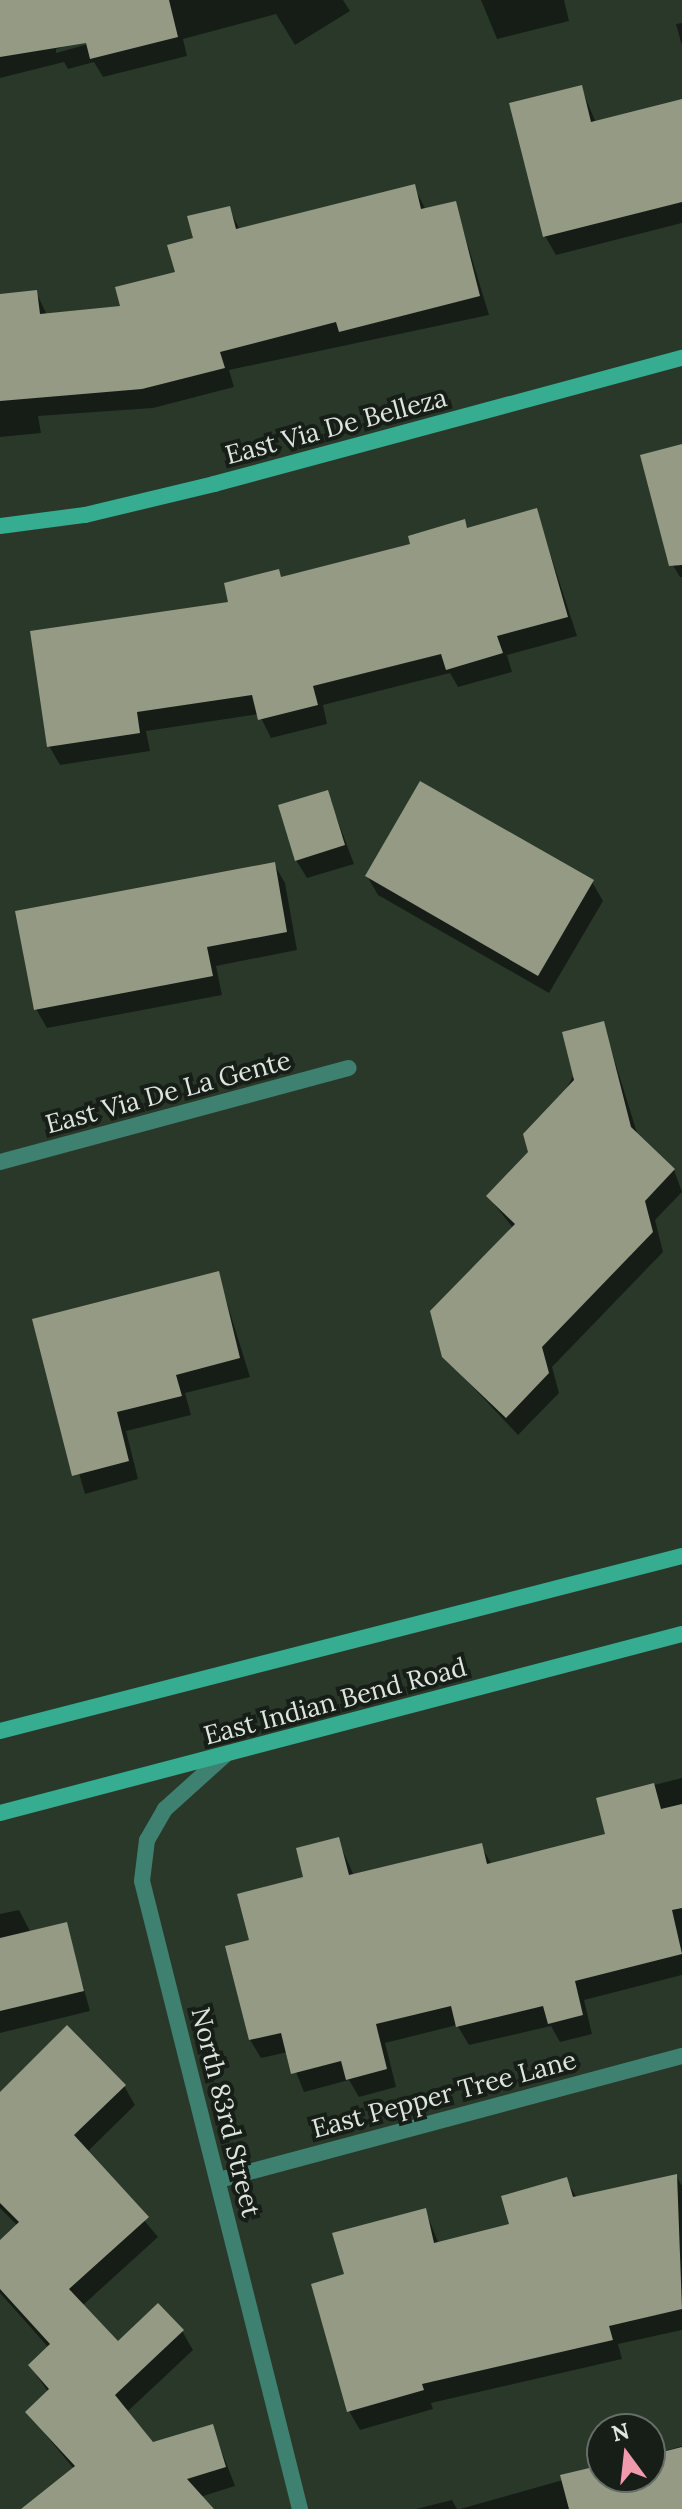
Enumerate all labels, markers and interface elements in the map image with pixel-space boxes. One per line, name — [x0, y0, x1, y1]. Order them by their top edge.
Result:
street label: East Via De Belleza — [222, 381, 450, 471]
street label: East Via De La Gente — [42, 1044, 294, 1140]
street label: East Indian Bend Road — [200, 1651, 470, 1751]
street label: North 83rd Street — [185, 2004, 267, 2220]
street label: East Pepper Tree Lane — [308, 2044, 580, 2144]
north arrow — [586, 2413, 666, 2493]
text: N — [608, 2416, 632, 2447]

